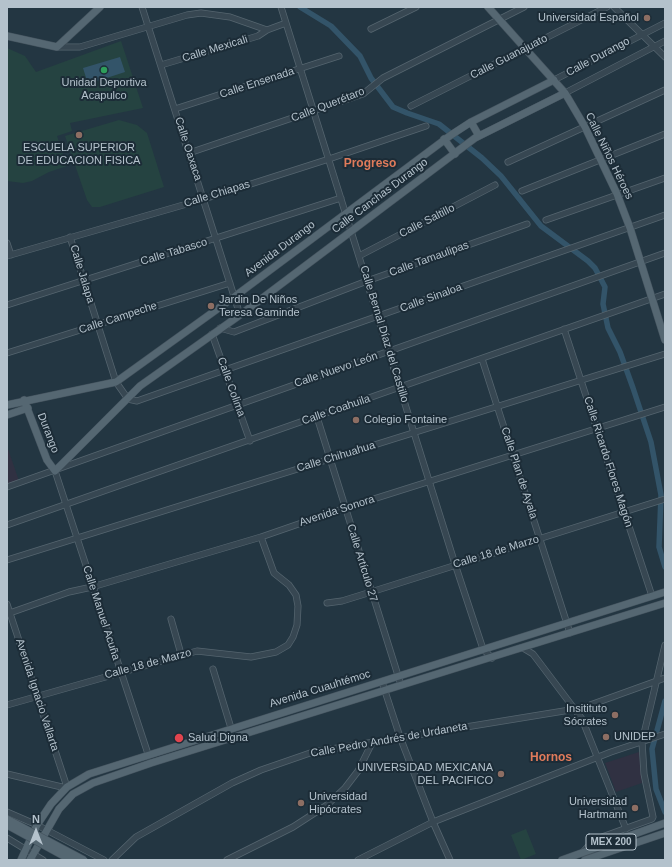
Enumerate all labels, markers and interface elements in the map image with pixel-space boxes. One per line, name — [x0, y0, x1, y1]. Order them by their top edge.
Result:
place label: Universidad Español — [538, 11, 639, 25]
marker: Universidad Español — [642, 13, 652, 23]
street label: Calle Guanajuato — [468, 32, 550, 82]
street label: Calle Mexicali — [181, 33, 249, 65]
street label: Calle Durango — [564, 35, 632, 79]
marker: Unidad Deportiva Acapulco — [99, 65, 109, 75]
street label: Calle Ensenada — [218, 65, 296, 101]
place label: Unidad Deportiva Acapulco — [62, 76, 146, 102]
street label: Calle Querétaro — [289, 85, 367, 125]
street label: Calle Niños Héroes — [582, 111, 636, 201]
street label: Calle Oaxaca — [172, 116, 204, 182]
marker: ESCUELA SUPERIOR DE EDUCACION FISICA — [74, 130, 84, 140]
place label: ESCUELA SUPERIOR DE EDUCACION FISICA — [18, 141, 140, 167]
street label: Calle Canchas Durango — [329, 156, 431, 236]
district label: Progreso — [344, 157, 396, 171]
street label: Calle Chiapas — [182, 178, 252, 210]
street label: Calle Saltillo — [397, 201, 457, 241]
street label: Avenida Durango — [242, 218, 318, 280]
street label: Calle Tabasco — [139, 236, 209, 268]
street label: Calle Tamaulipas — [387, 238, 471, 280]
street label: Calle Jalapa — [67, 243, 97, 305]
street label: Calle Bernal Díaz del Castillo — [357, 264, 411, 404]
street label: Calle Sinaloa — [398, 281, 464, 315]
place label: Jardin De Niños Teresa Gaminde — [219, 293, 300, 319]
street label: Calle Campeche — [77, 299, 159, 337]
marker: Jardin De Niños Teresa Gaminde — [206, 301, 216, 311]
street label: Calle Nuevo León — [293, 350, 379, 390]
street label: Calle Colima — [214, 355, 248, 419]
street label: Calle Coahuila — [300, 392, 372, 428]
street label: Calle Ricardo Flores Magón — [581, 395, 635, 529]
street label: Durango — [34, 411, 62, 455]
place label: Colegio Fontaine — [364, 413, 447, 427]
marker: Colegio Fontaine — [351, 415, 361, 425]
street label: Calle Plan de Ayala — [498, 425, 540, 521]
street label: Calle Chihuahua — [295, 439, 377, 475]
street label: Avenida Sonora — [298, 493, 376, 529]
street label: Calle Artículo 27 — [344, 522, 380, 604]
street label: Calle 18 de Marzo — [451, 533, 541, 571]
street label: Calle Manuel Acuña — [80, 564, 122, 662]
street label: Avenida Ignacio Vallarta — [13, 637, 61, 753]
street label: Calle 18 de Marzo — [103, 646, 193, 682]
street label: Avenida Cuauhtémoc — [268, 667, 372, 711]
place label: Insitituto Sócrates — [564, 702, 607, 728]
marker: Insitituto Sócrates — [610, 710, 620, 720]
street label: Calle Pedro Andrés de Urdaneta — [310, 720, 468, 760]
place label: UNIDEP — [614, 730, 656, 744]
place label: Salud Digna — [188, 731, 248, 745]
marker: Salud Digna — [173, 732, 185, 744]
marker: UNIDEP — [601, 732, 611, 742]
district label: Hornos — [530, 751, 572, 765]
place label: UNIVERSIDAD MEXICANA DEL PACIFICO — [357, 761, 493, 787]
marker: UNIVERSIDAD MEXICANA DEL PACIFICO — [496, 769, 506, 779]
place label: Universidad Hipócrates — [309, 790, 367, 816]
place label: Universidad Hartmann — [569, 795, 627, 821]
marker: Universidad Hipócrates — [296, 798, 306, 808]
marker: Universidad Hartmann — [630, 803, 640, 813]
north arrow — [16, 811, 56, 851]
text: N — [32, 813, 40, 825]
road number: MEX 200 — [586, 834, 636, 850]

